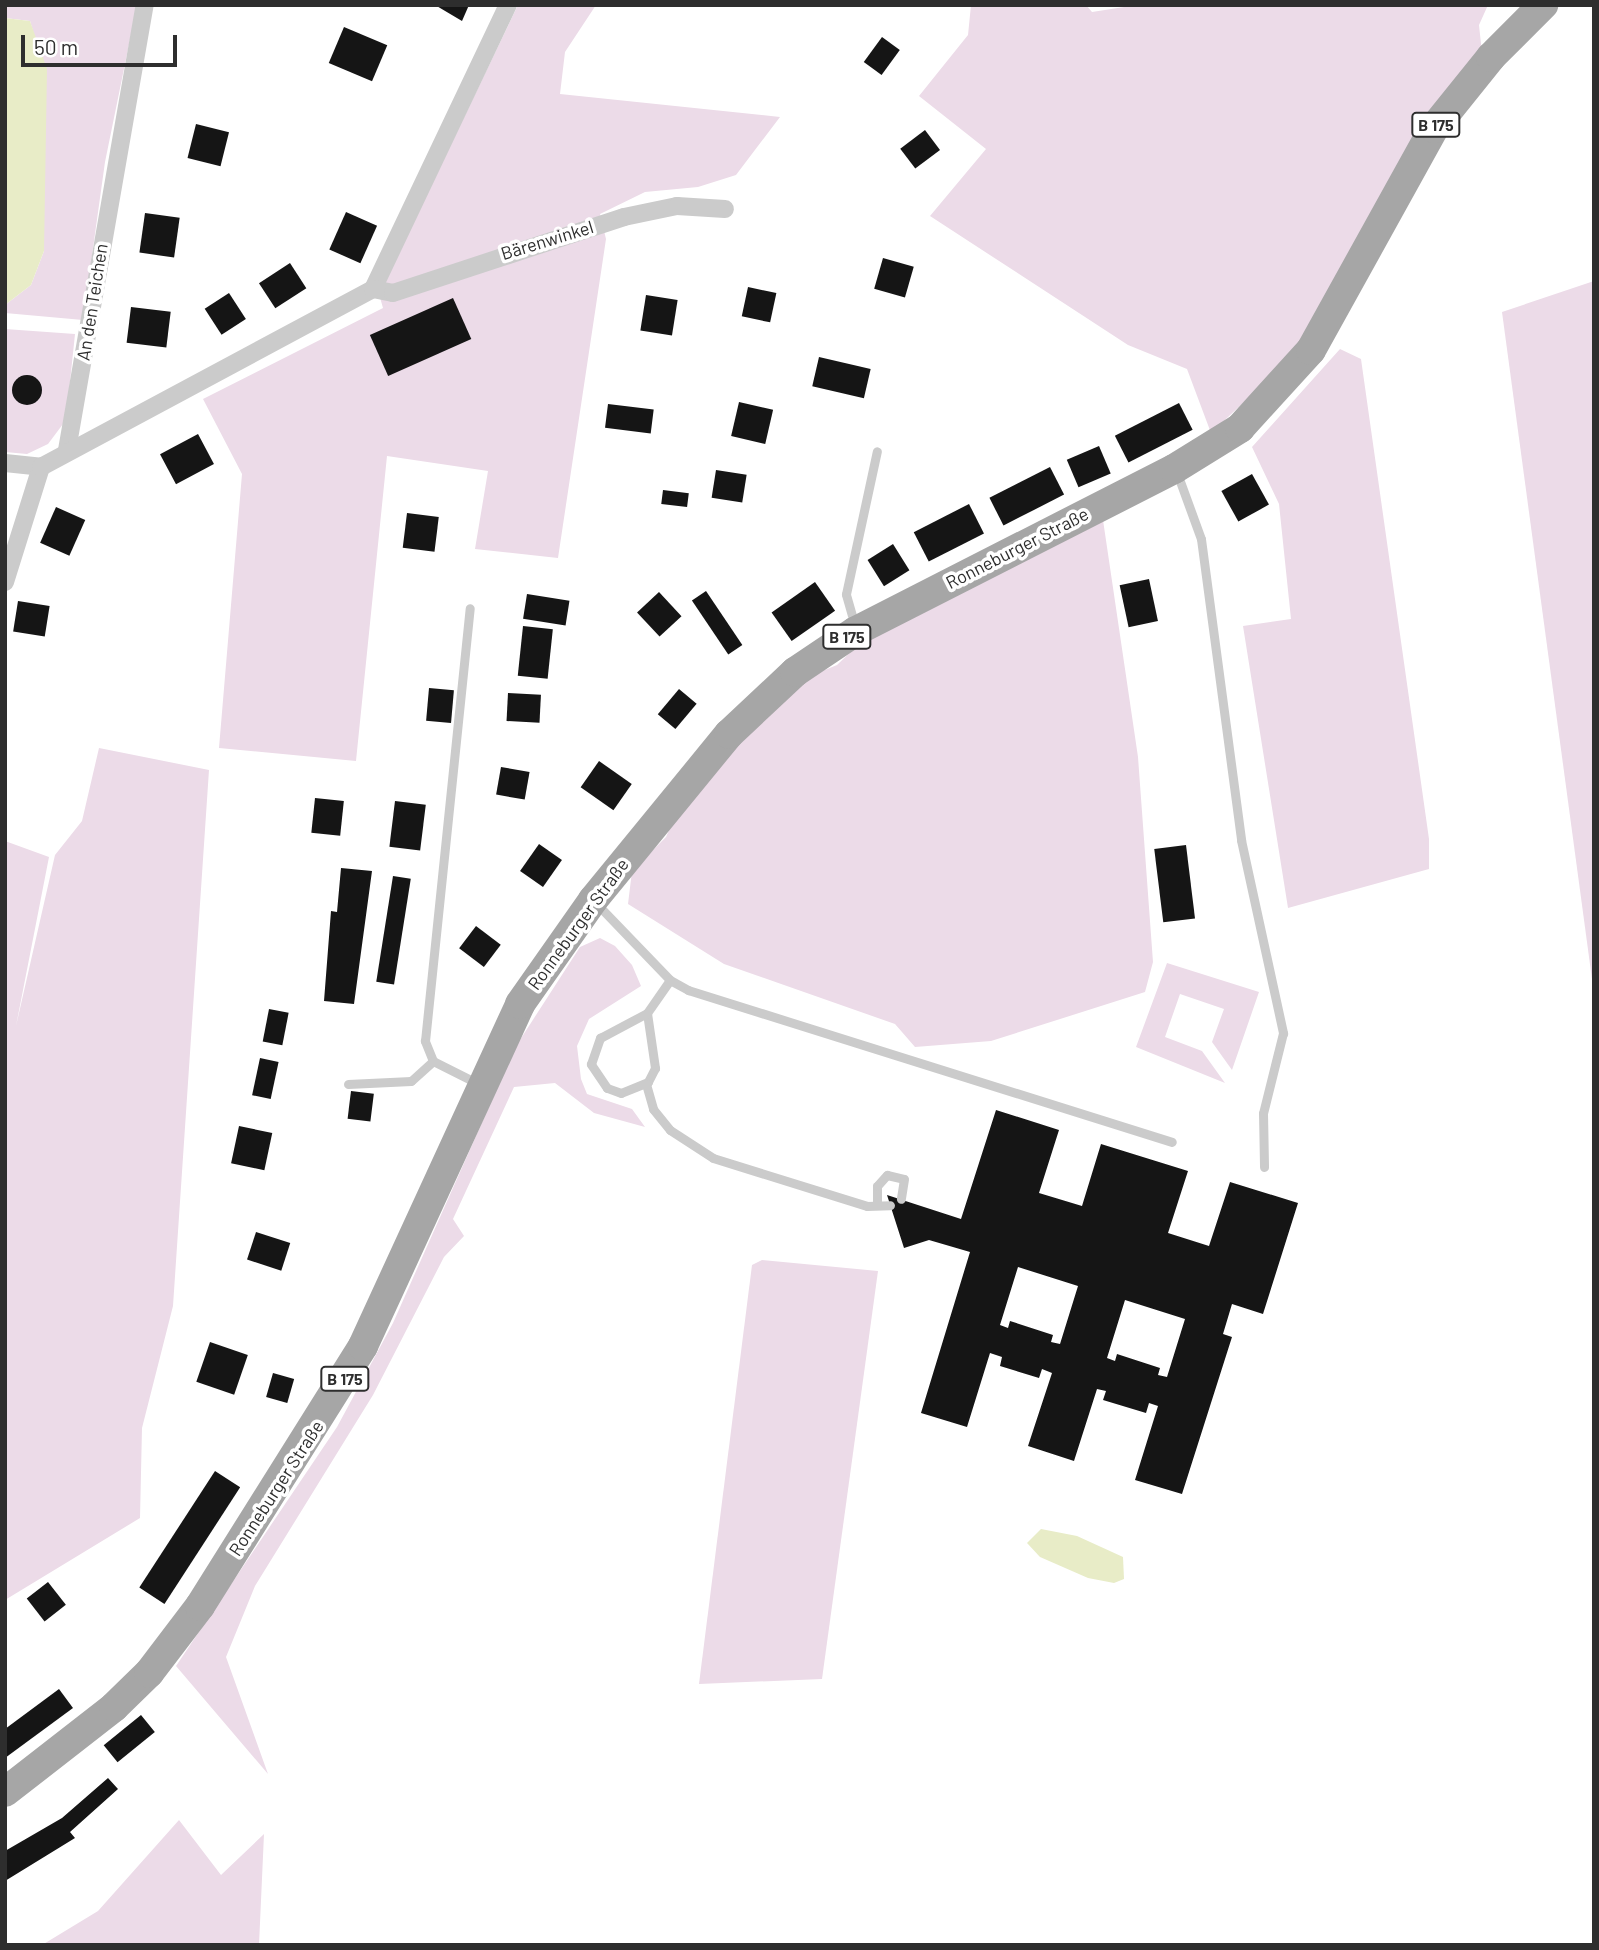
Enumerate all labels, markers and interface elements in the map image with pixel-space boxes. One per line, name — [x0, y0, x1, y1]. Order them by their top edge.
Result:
scale bar — [24, 21, 180, 65]
text: 50 m — [34, 34, 78, 59]
road number: B 175 — [1410, 113, 1462, 138]
street label: Bärenwinkel — [498, 216, 596, 264]
street label: An den Teichen — [72, 242, 112, 362]
street label: Ronneburger Straße — [942, 503, 1092, 593]
road number: B 175 — [821, 624, 873, 650]
street label: Ronneburger Straße — [523, 854, 633, 994]
road number: B 175 — [319, 1366, 371, 1392]
street label: Ronneburger Straße — [224, 1416, 328, 1560]

